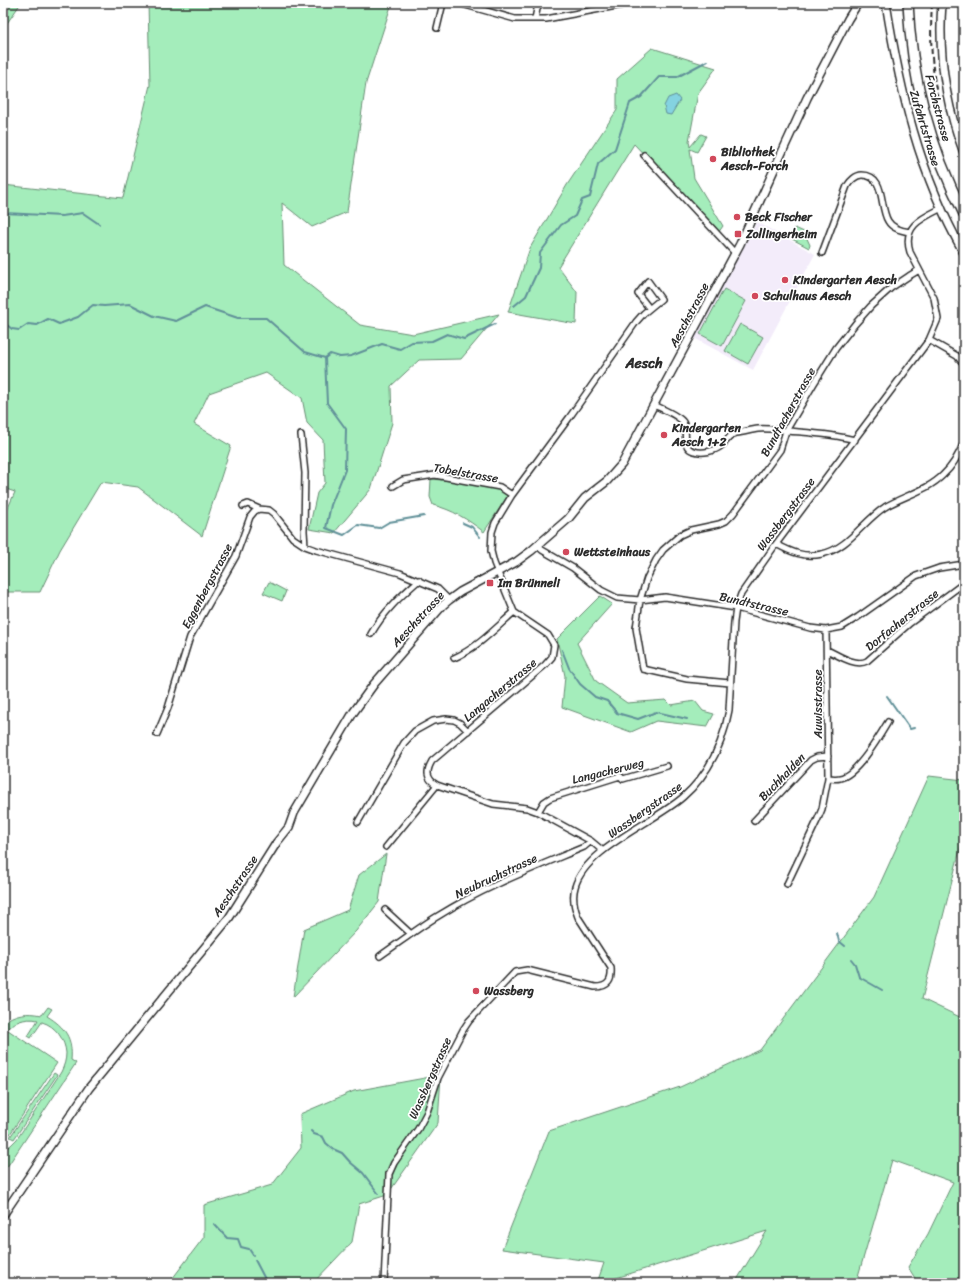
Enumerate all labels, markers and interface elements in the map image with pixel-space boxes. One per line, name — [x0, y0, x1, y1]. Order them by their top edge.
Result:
street label: Forchstrasse — [918, 72, 958, 144]
street label: Zufahrtstrasse — [903, 87, 947, 169]
place label: Bibliothek Aesch-Forch — [720, 141, 789, 177]
marker: Bibliothek Aesch-Forch — [708, 154, 718, 164]
place label: Beck Fischer — [745, 206, 813, 228]
marker: Beck Fischer — [732, 212, 742, 222]
place label: Zollingerheim — [745, 223, 818, 245]
marker: Zollingerheim — [733, 229, 743, 239]
place label: Kindergarten Aesch — [792, 269, 898, 291]
marker: Kindergarten Aesch — [780, 275, 790, 285]
street label: Aeschstrasse — [662, 279, 715, 352]
place label: Schulhaus Aesch — [762, 285, 852, 307]
marker: Schulhaus Aesch — [750, 291, 760, 301]
district label: Aesch — [624, 351, 663, 376]
street label: Bundtacherstrasse — [754, 363, 822, 461]
place label: Kindergarten Aesch 1+2 — [671, 417, 741, 453]
marker: Kindergarten Aesch 1+2 — [659, 430, 669, 440]
street label: Tobelstrasse — [432, 456, 500, 490]
street label: Wassbergstrasse — [751, 472, 821, 556]
street label: Eggenbergstrasse — [175, 539, 239, 633]
place label: Wettsteinhaus — [574, 541, 651, 563]
marker: Wettsteinhaus — [561, 547, 571, 557]
place label: Im Brünneli — [497, 572, 561, 594]
marker: Im Brünneli — [485, 578, 495, 588]
street label: Dorfacherstrasse — [860, 583, 944, 657]
street label: Bundtstrasse — [717, 585, 791, 623]
street label: Aeschstrasse — [385, 586, 450, 653]
street label: Langacherstrasse — [458, 652, 542, 728]
street label: Auwisstrasse — [807, 669, 829, 740]
street label: Buchhalden — [753, 747, 811, 806]
street label: Langacherweg — [570, 751, 646, 791]
street label: Wassbergstrasse — [603, 776, 687, 844]
street label: Neubruchstrasse — [451, 847, 541, 905]
street label: Aeschstrasse — [206, 851, 264, 922]
place label: Wassberg — [484, 980, 535, 1002]
marker: Wassberg — [471, 986, 481, 996]
street label: Wassbergstrasse — [402, 1034, 458, 1122]

